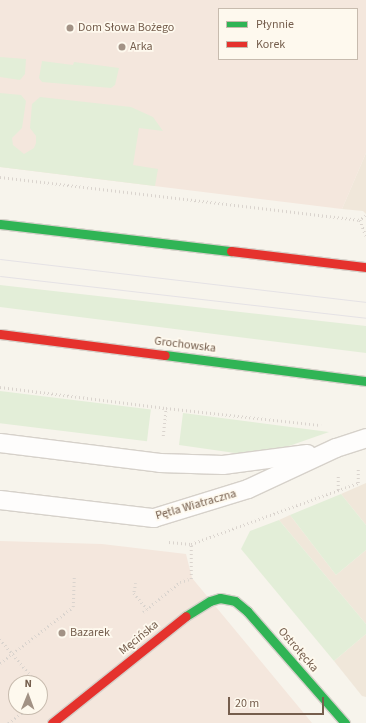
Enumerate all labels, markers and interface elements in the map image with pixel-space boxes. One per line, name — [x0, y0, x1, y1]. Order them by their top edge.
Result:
legend — [218, 8, 358, 60]
text: Płynnie — [256, 16, 294, 33]
place label: Dom Słowa Bożego — [78, 21, 174, 35]
marker: Dom Słowa Bożego — [65, 23, 75, 33]
text: Korek — [256, 36, 285, 53]
place label: Arka — [130, 40, 153, 54]
marker: Arka — [117, 42, 127, 52]
street label: Grochowska — [153, 334, 217, 356]
street label: Pętla Wiatraczna — [154, 487, 238, 523]
street label: Męcińska — [116, 618, 162, 658]
street label: Ostrołęcka — [275, 625, 321, 675]
place label: Bazarek — [70, 626, 110, 640]
marker: Bazarek — [57, 628, 67, 638]
north arrow — [8, 675, 48, 715]
text: N — [24, 676, 32, 691]
scale bar — [230, 689, 326, 715]
text: 20 m — [235, 695, 259, 712]

